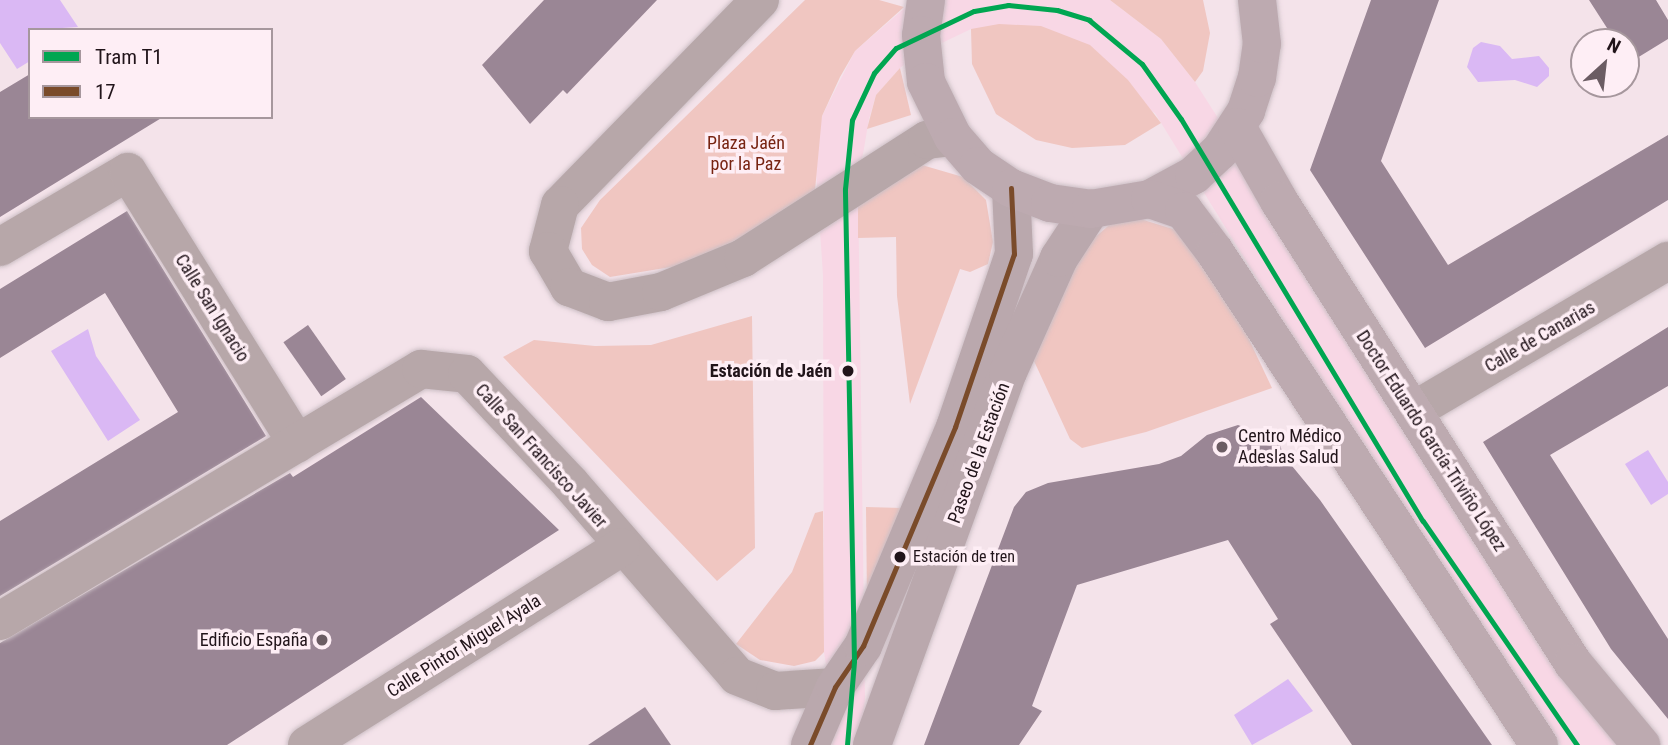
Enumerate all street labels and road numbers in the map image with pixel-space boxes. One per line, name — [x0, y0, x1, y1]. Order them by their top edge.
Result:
street label: Calle San Ignacio — [170, 250, 254, 366]
street label: Calle de Canarias — [1481, 297, 1599, 377]
street label: Doctor Eduardo García-Triviño López — [1351, 327, 1511, 555]
street label: Calle San Francisco Javier — [471, 379, 611, 533]
street label: Paseo de la Estación — [944, 380, 1014, 526]
street label: Calle Pintor Miguel Ayala — [383, 590, 545, 702]

